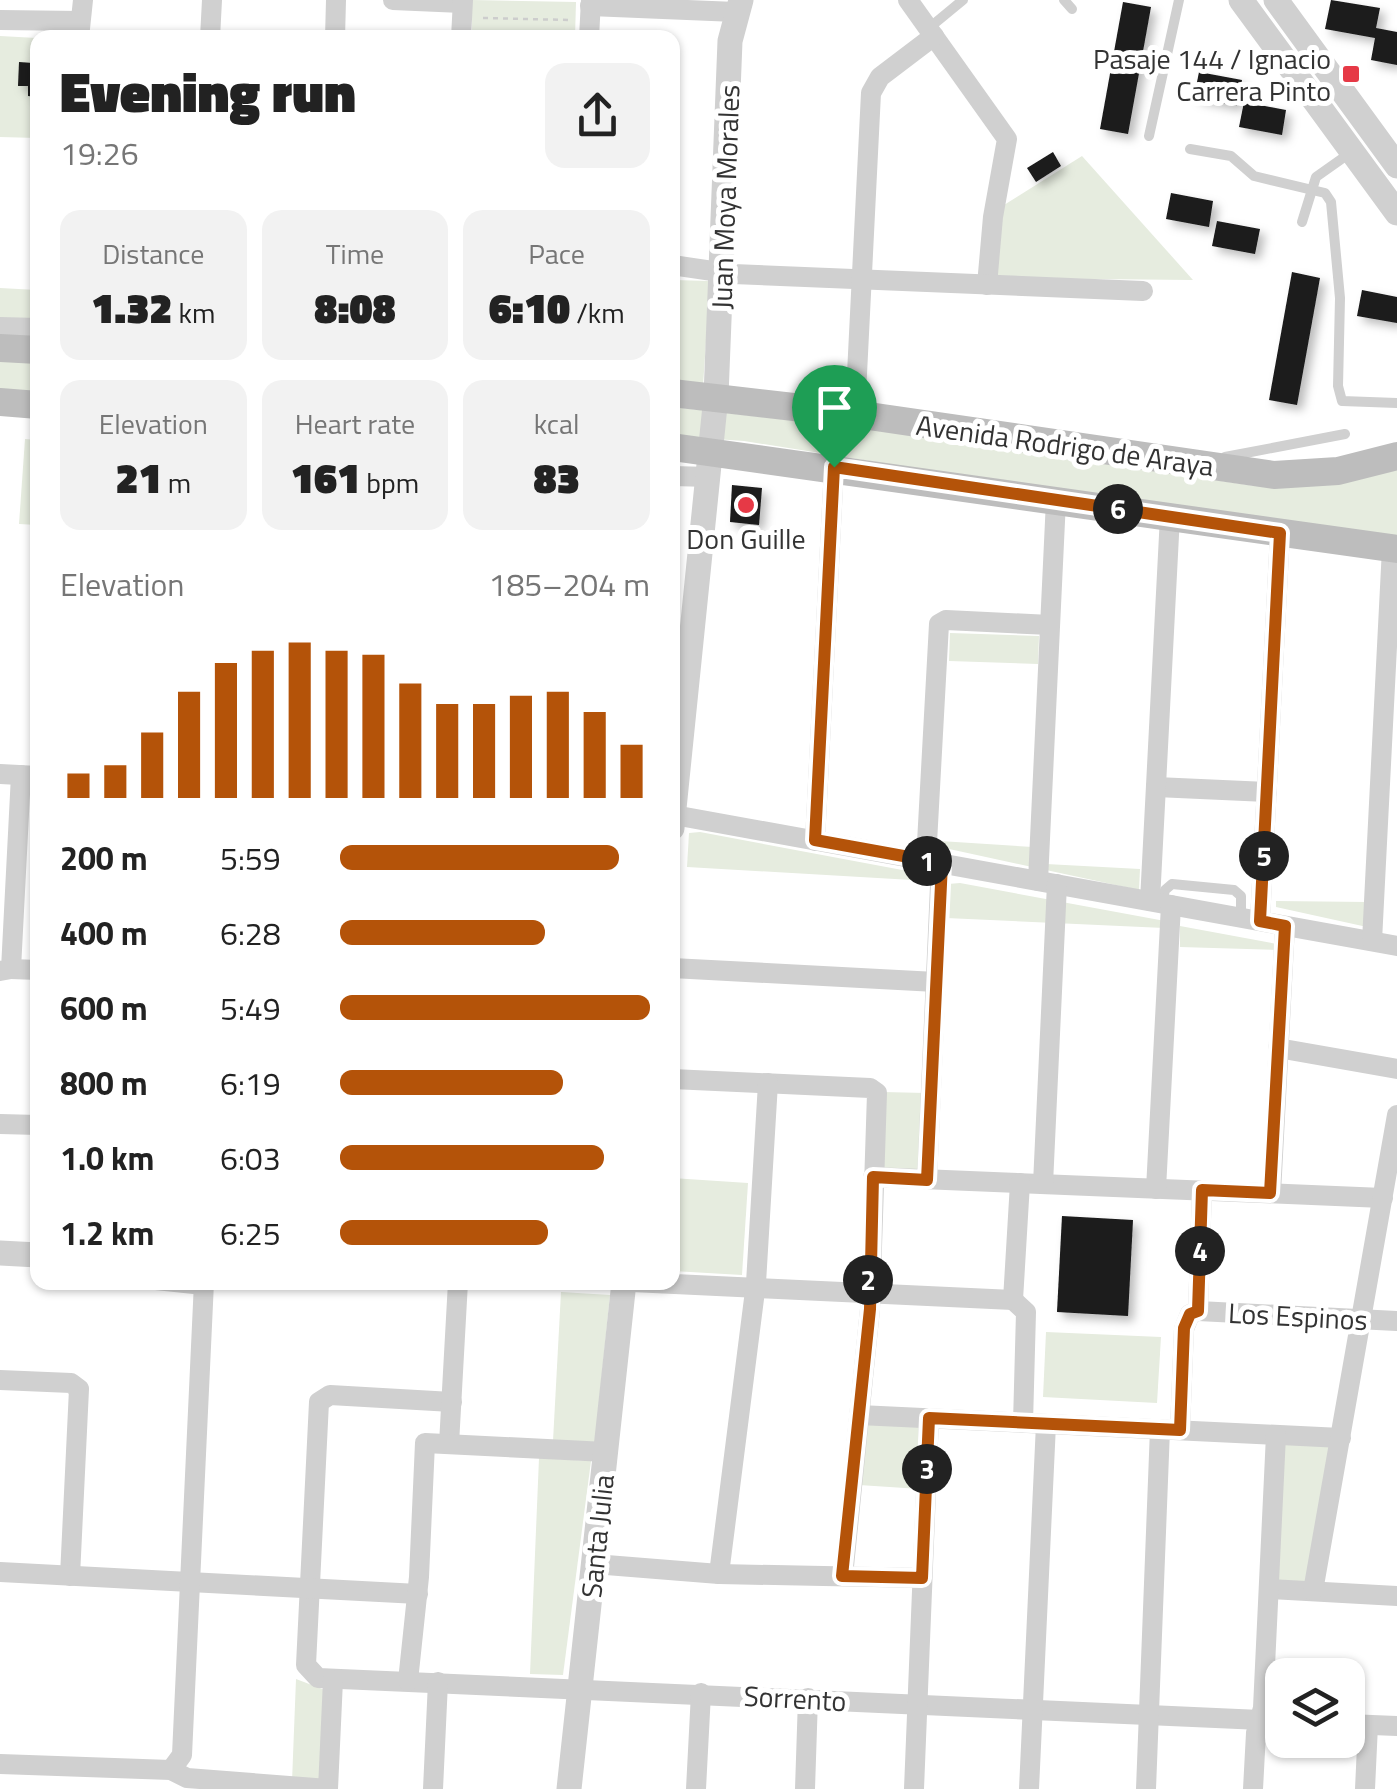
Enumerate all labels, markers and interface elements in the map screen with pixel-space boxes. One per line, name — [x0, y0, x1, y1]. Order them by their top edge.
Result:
place label: Pasaje 144 / Ignacio Carrera Pinto — [1093, 37, 1331, 112]
text: Evening run — [60, 50, 356, 133]
button: share — [545, 63, 650, 168]
marker: Pasaje 144 / Ignacio Carrera Pinto — [1340, 63, 1362, 85]
street label: Juan Moya Morales — [700, 84, 750, 310]
text: 19:26 — [60, 129, 139, 177]
text: Distance — [102, 232, 204, 275]
text: Time — [326, 232, 384, 275]
text: Pace — [528, 232, 585, 275]
text: 1.32 — [91, 275, 172, 339]
text: 8:08 — [314, 275, 396, 339]
text: 6:10 — [489, 275, 570, 339]
text: km — [172, 291, 215, 334]
text: /km — [570, 291, 625, 334]
pin — [792, 365, 877, 468]
icon: arrive — [807, 380, 862, 435]
text: Elevation — [99, 402, 208, 445]
text: Heart rate — [295, 402, 415, 445]
text: kcal — [534, 402, 580, 445]
street label: Avenida Rodrigo de Araya — [913, 403, 1217, 487]
text: 21 — [115, 445, 162, 509]
text: 161 — [291, 445, 360, 509]
text: 83 — [534, 445, 580, 509]
text: m — [162, 461, 191, 504]
text: bpm — [360, 461, 419, 504]
pin: 6 — [1093, 484, 1143, 534]
text: 6 — [1110, 487, 1126, 530]
marker: Don Guille — [735, 494, 757, 516]
place label: Don Guille — [686, 517, 806, 560]
text: Elevation — [60, 560, 184, 608]
text: 185–204 m — [488, 560, 650, 608]
pin: 5 — [1239, 831, 1289, 881]
text: 200 m — [60, 834, 148, 882]
text: 5:59 — [220, 834, 281, 882]
text: 5 — [1256, 834, 1272, 877]
pin: 1 — [902, 836, 952, 886]
text: 1 — [919, 839, 935, 882]
text: 400 m — [60, 909, 148, 957]
text: 6:28 — [220, 909, 281, 957]
text: 600 m — [60, 984, 148, 1032]
text: 5:49 — [220, 984, 281, 1032]
text: 800 m — [60, 1059, 148, 1107]
text: 6:19 — [220, 1059, 281, 1107]
text: 1.0 km — [60, 1134, 154, 1182]
text: 6:03 — [220, 1134, 281, 1182]
text: 1.2 km — [60, 1209, 154, 1257]
text: 6:25 — [220, 1209, 281, 1257]
pin: 4 — [1175, 1226, 1225, 1276]
text: 4 — [1192, 1229, 1208, 1272]
pin: 2 — [843, 1255, 893, 1305]
text: 2 — [860, 1258, 876, 1301]
street label: Los Espinos — [1227, 1291, 1369, 1341]
pin: 3 — [902, 1444, 952, 1494]
text: 3 — [919, 1447, 935, 1490]
street label: Santa Julia — [569, 1472, 625, 1600]
map controls — [1265, 1658, 1365, 1758]
button: layers — [1265, 1658, 1365, 1758]
street label: Sorrento — [743, 1674, 847, 1722]

